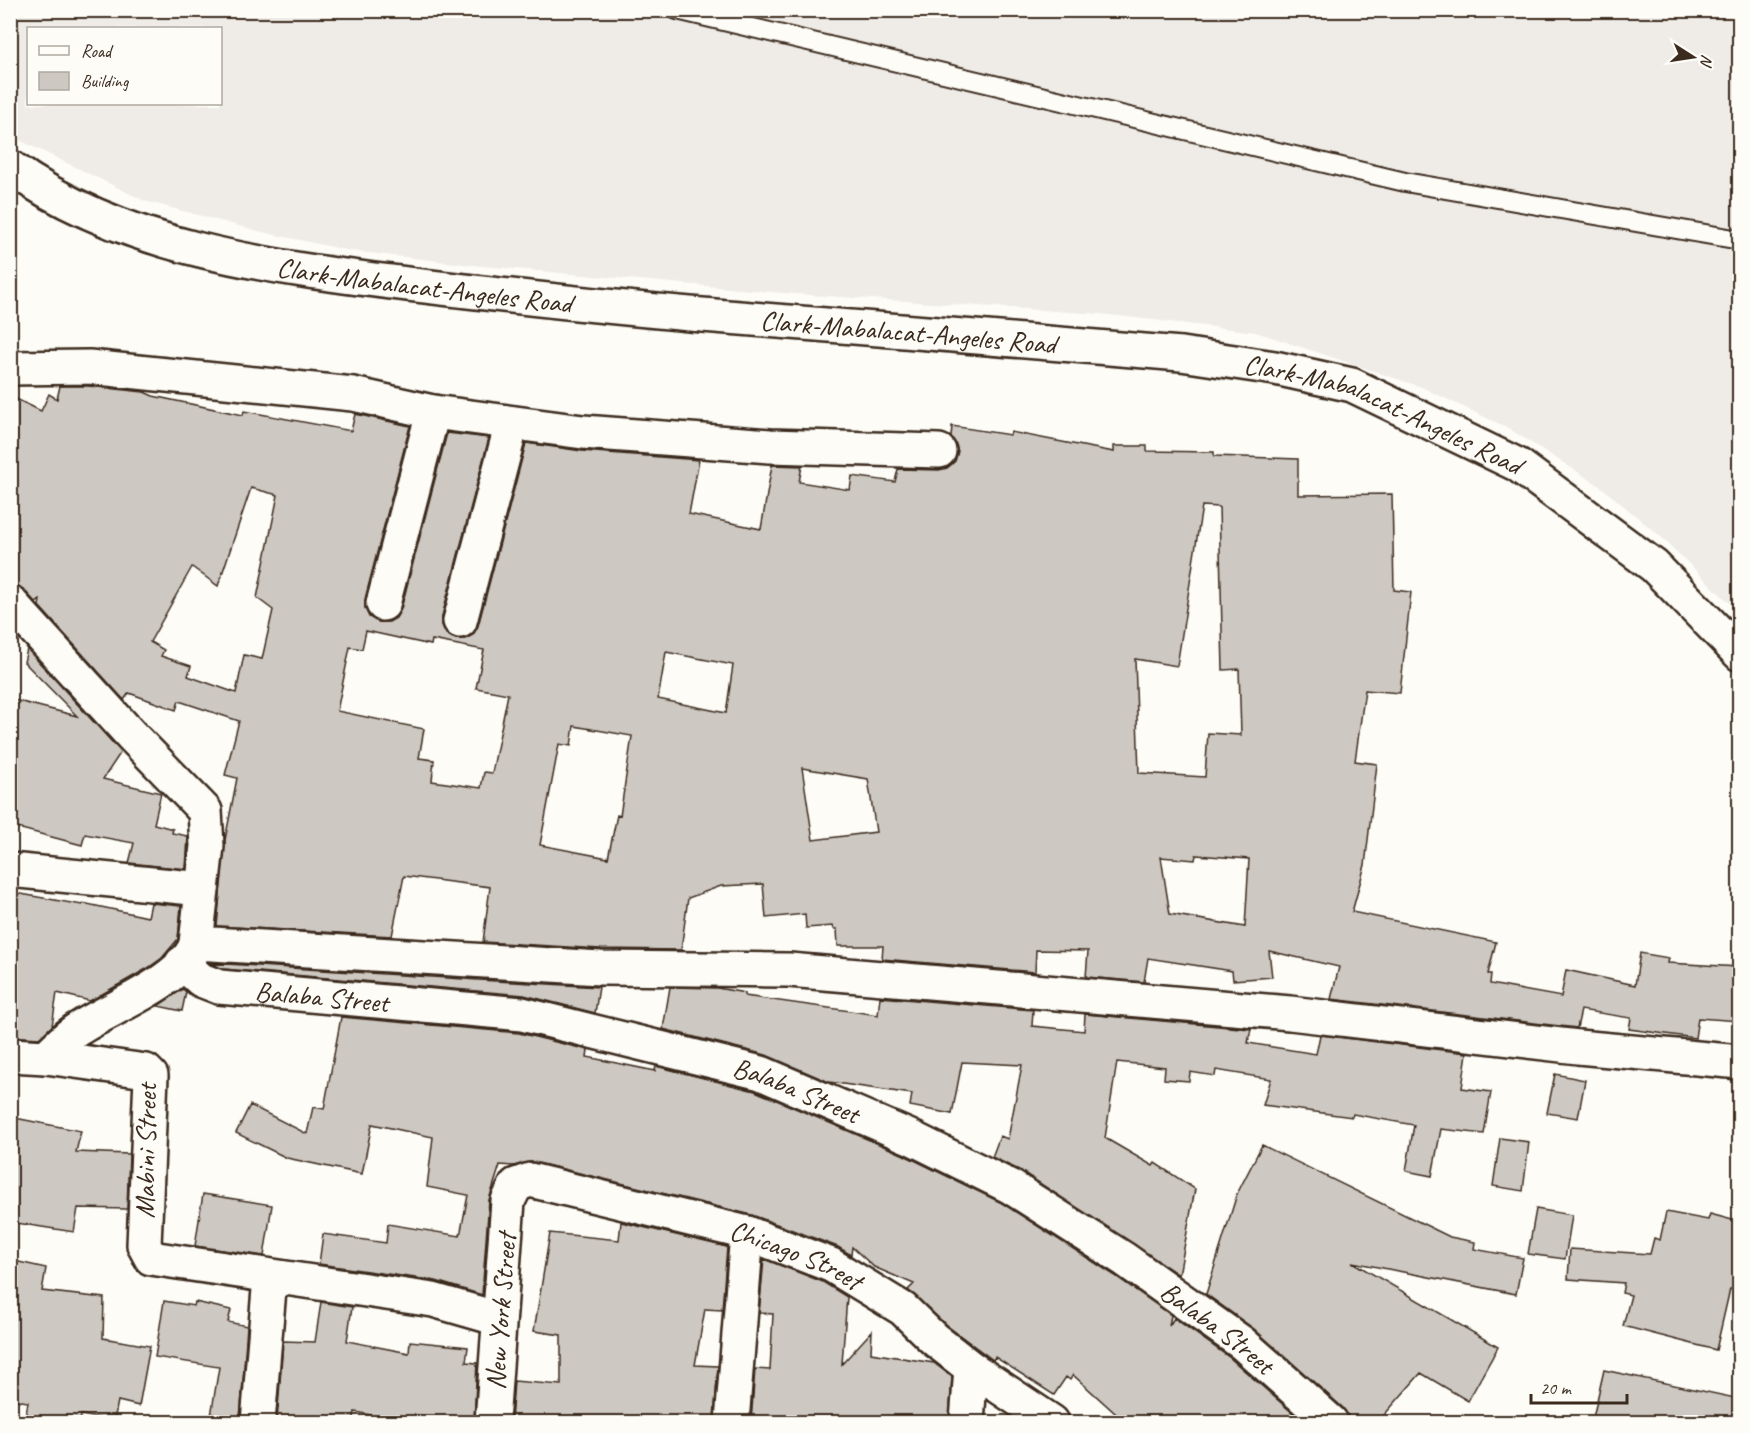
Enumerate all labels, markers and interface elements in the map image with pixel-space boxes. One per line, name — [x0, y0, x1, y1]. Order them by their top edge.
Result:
legend — [27, 27, 222, 105]
north arrow — [1663, 27, 1723, 87]
text: Road — [81, 40, 114, 62]
text: N — [1695, 53, 1718, 70]
text: Building — [81, 70, 130, 92]
street label: Clark-Mabalacat-Angeles Road — [275, 249, 577, 321]
street label: Clark-Mabalacat-Angeles Road — [759, 303, 1061, 362]
street label: Clark-Mabalacat-Angeles Road — [1242, 347, 1531, 484]
street label: Balaba Street — [254, 973, 393, 1020]
street label: Balaba Street — [729, 1050, 867, 1132]
street label: Mabini Street — [127, 1081, 164, 1219]
street label: Chicago Street — [726, 1212, 872, 1300]
street label: New York Street — [477, 1228, 524, 1391]
street label: Balaba Street — [1154, 1274, 1284, 1383]
scale bar — [1531, 1367, 1627, 1405]
text: 20 m — [1540, 1377, 1573, 1399]

